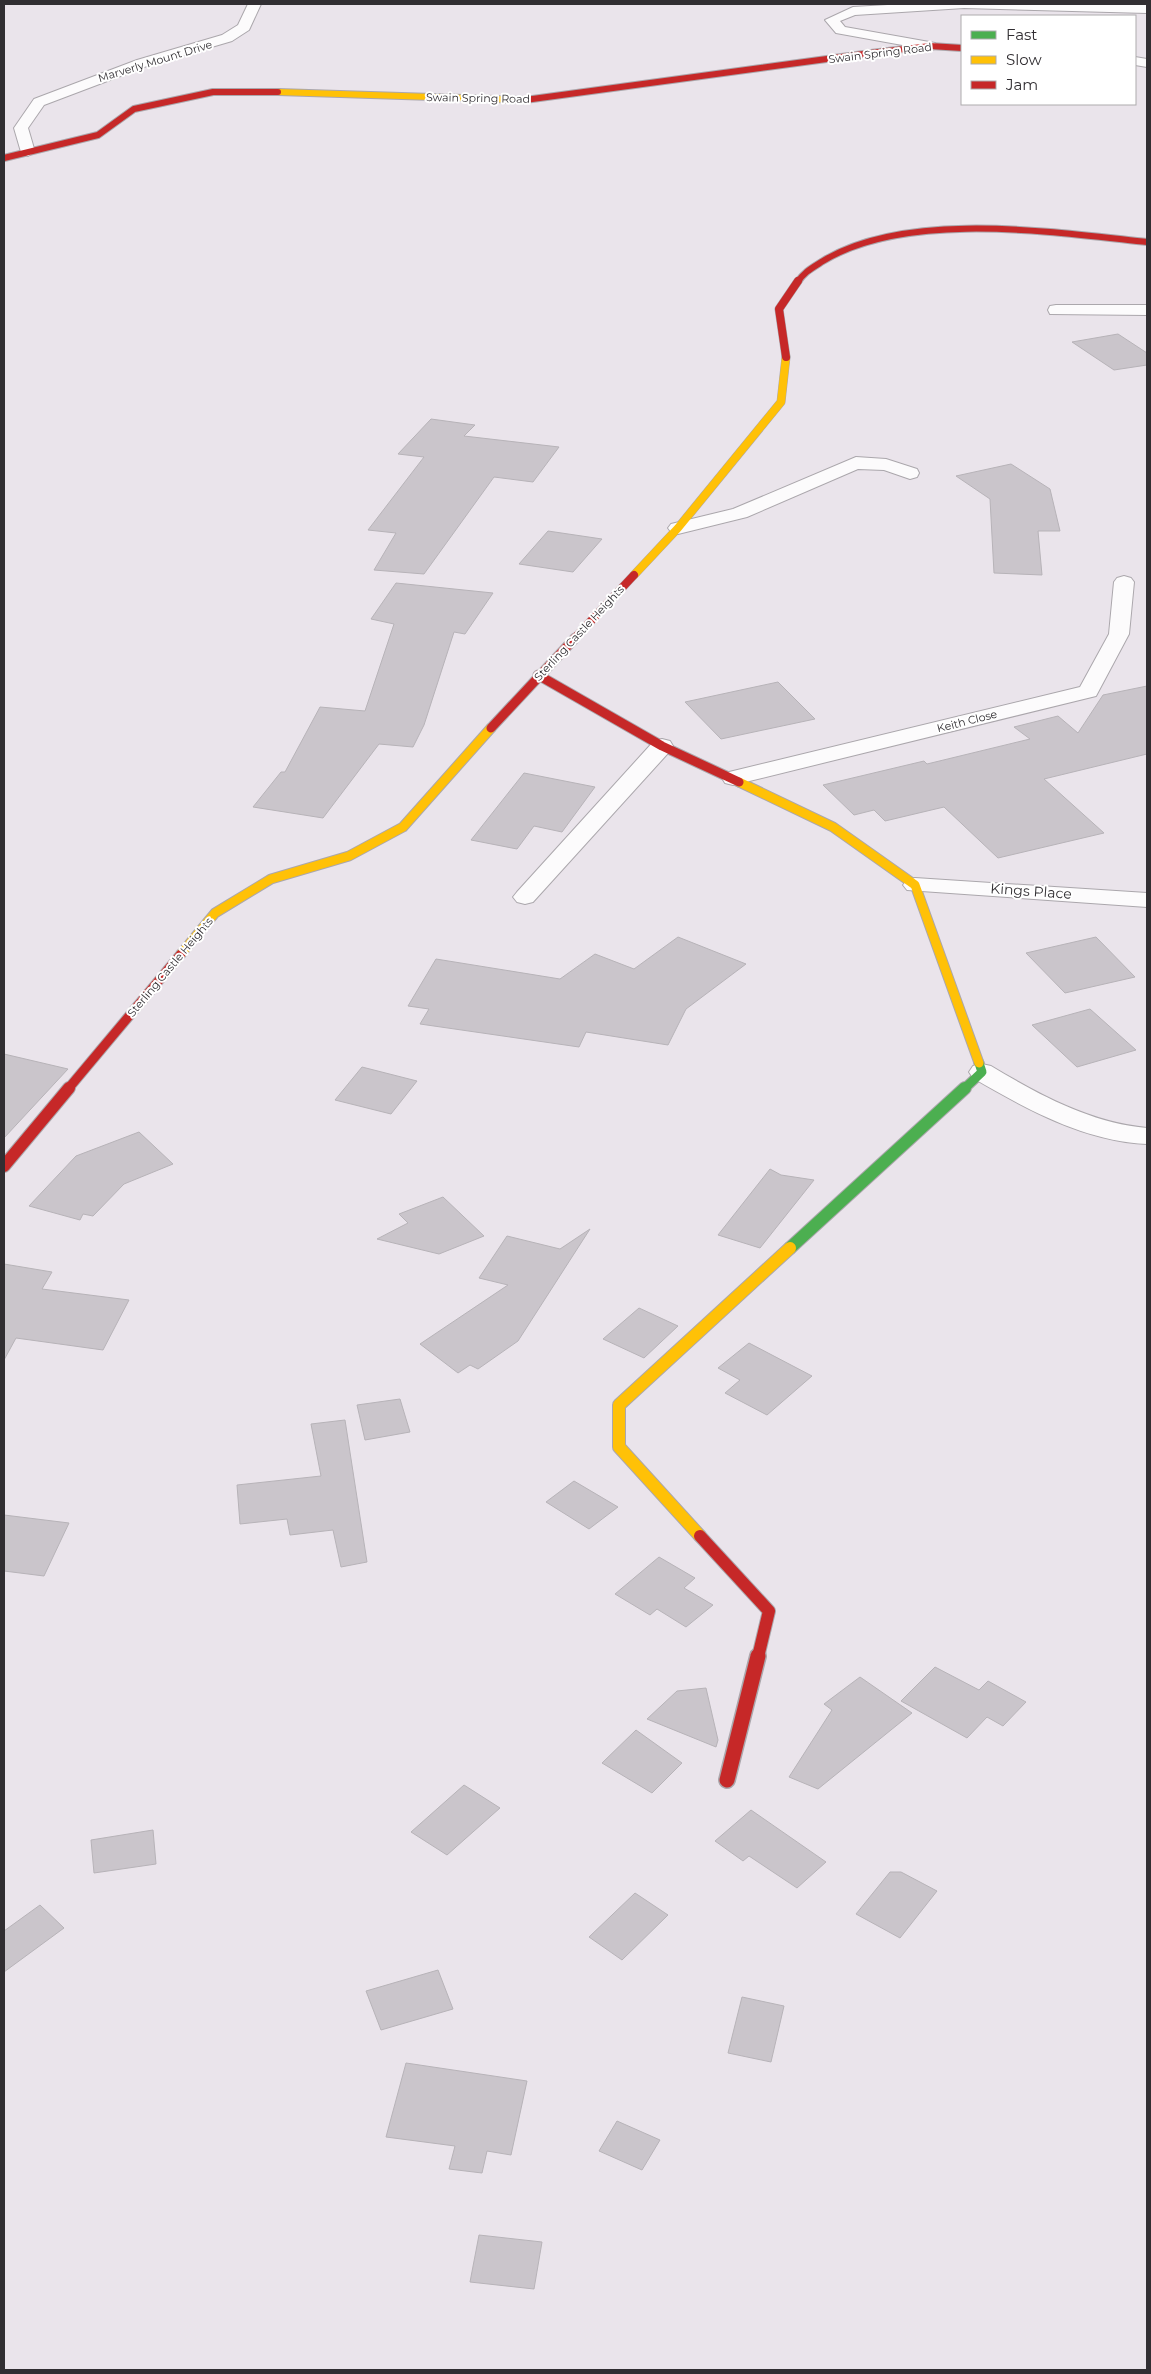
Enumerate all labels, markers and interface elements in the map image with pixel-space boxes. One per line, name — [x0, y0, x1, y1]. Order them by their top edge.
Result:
legend — [961, 15, 1136, 105]
text: Fast — [1006, 25, 1037, 44]
street label: Marverly Mount Drive — [96, 37, 214, 85]
street label: Swain Spring Road — [828, 40, 932, 66]
text: Slow — [1006, 50, 1042, 69]
text: Jam — [1005, 75, 1038, 94]
street label: Swain Spring Road — [426, 90, 530, 106]
street label: Sterling Castle Heights — [531, 582, 627, 684]
street label: Keith Close — [935, 707, 999, 735]
street label: Kings Place — [990, 879, 1072, 903]
street label: Sterling Castle Heights — [124, 914, 216, 1020]

